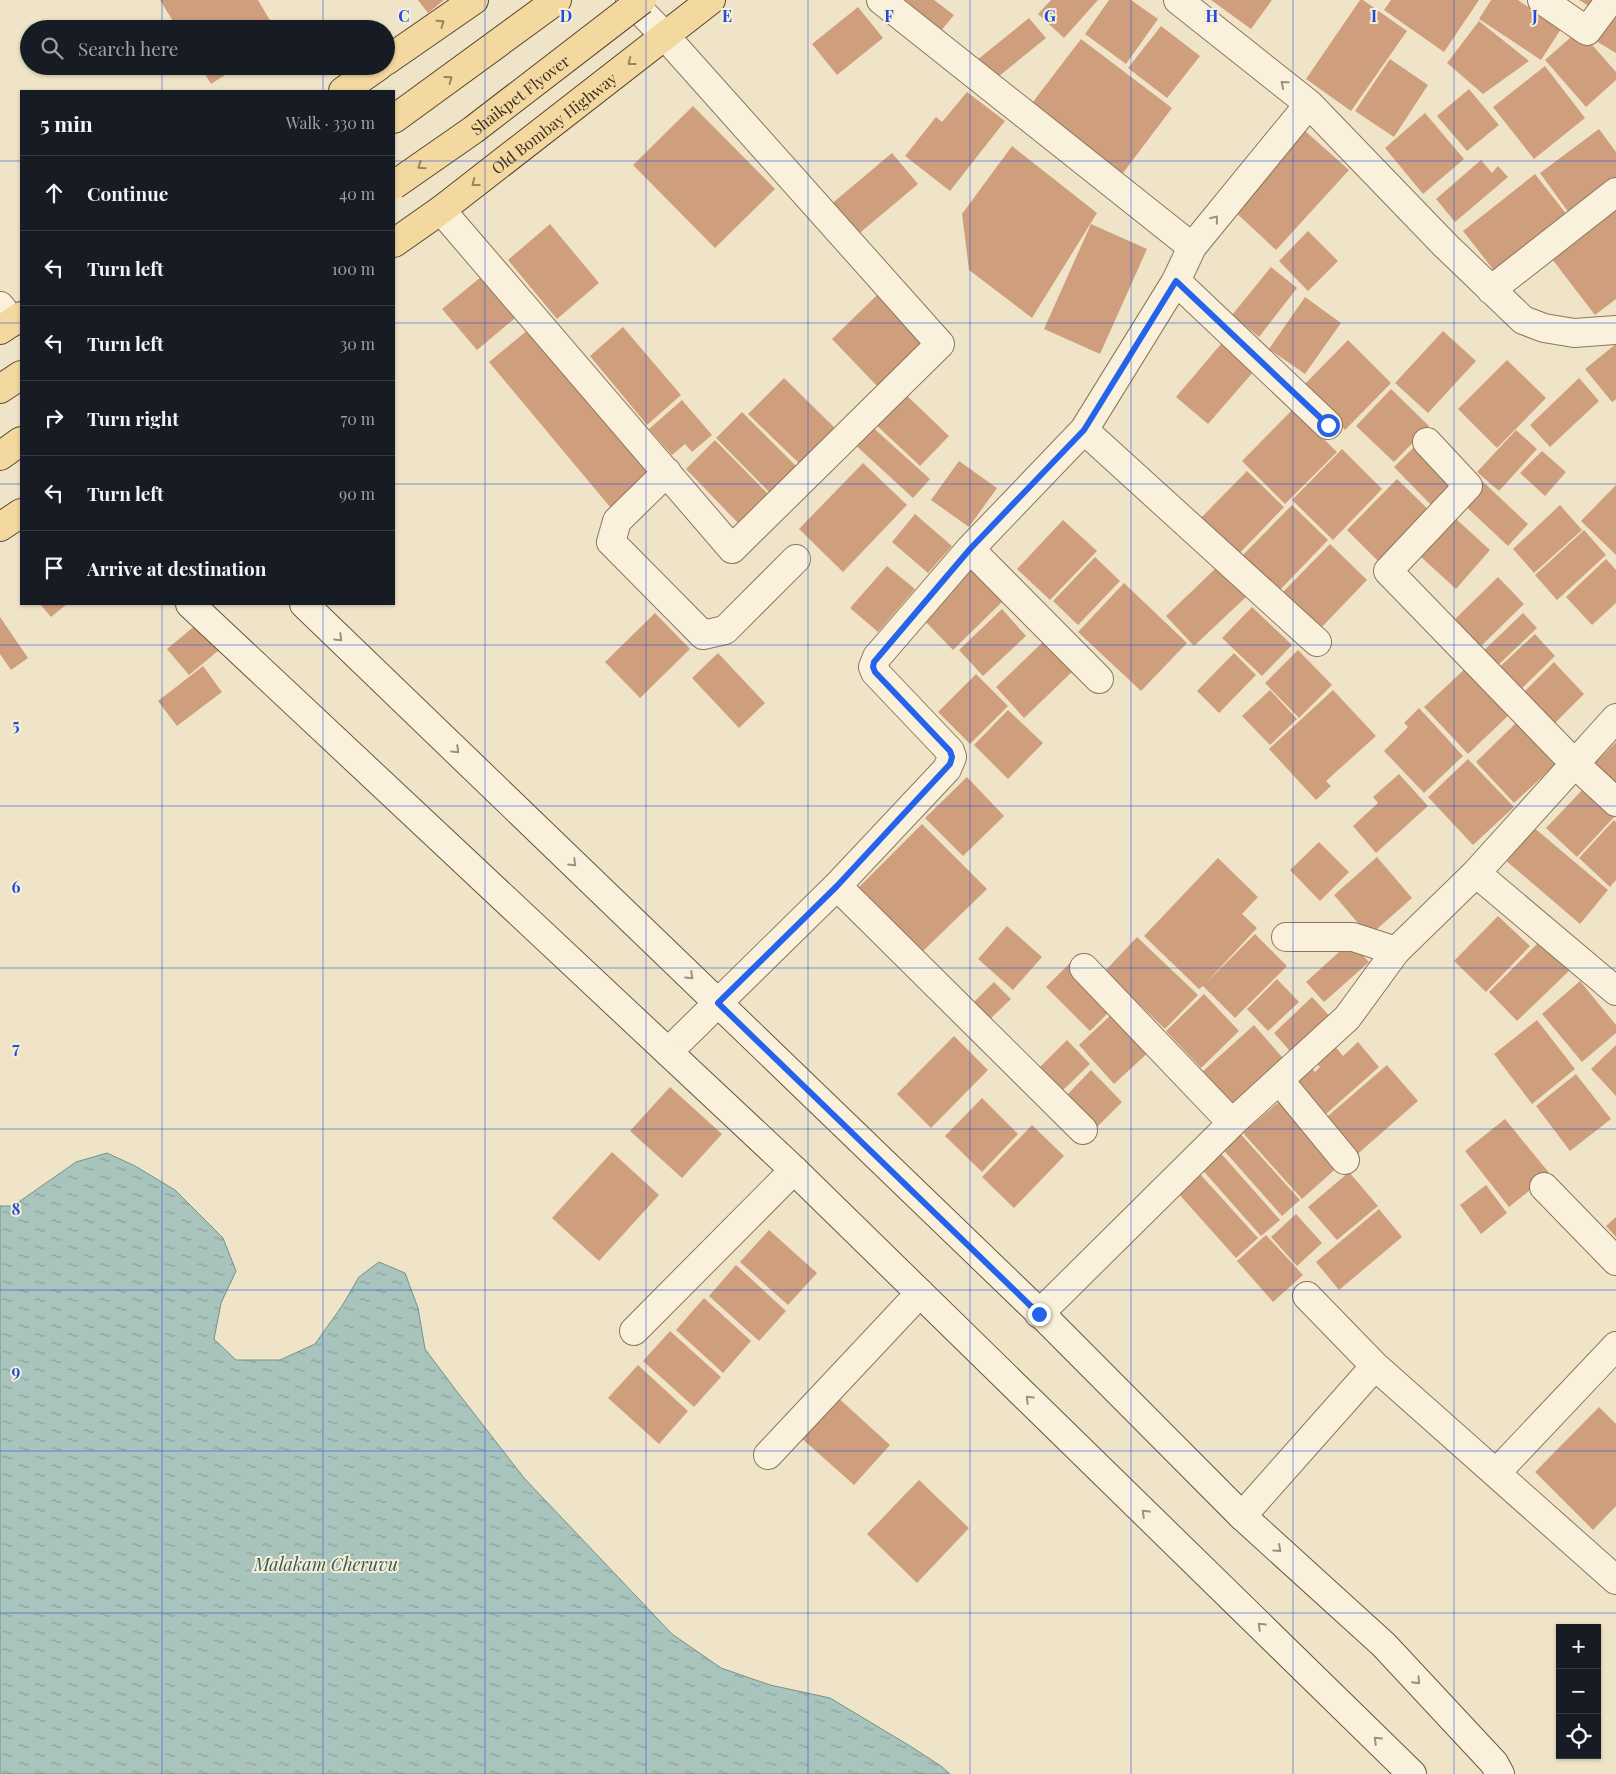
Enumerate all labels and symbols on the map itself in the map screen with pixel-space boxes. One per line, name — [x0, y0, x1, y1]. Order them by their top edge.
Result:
text: C — [398, 5, 410, 26]
text: D — [560, 5, 572, 26]
text: E — [722, 5, 732, 26]
text: F — [884, 5, 894, 26]
text: G — [1044, 5, 1056, 26]
text: H — [1206, 5, 1219, 26]
text: I — [1371, 5, 1377, 26]
text: J — [1531, 5, 1538, 26]
one-way arrow — [435, 20, 444, 29]
street label: Shaikpet Flyover — [466, 49, 573, 139]
one-way arrow — [627, 56, 637, 65]
street label: Old Bombay Highway — [486, 67, 621, 178]
one-way arrow — [443, 76, 453, 85]
one-way arrow — [1280, 81, 1289, 90]
one-way arrow — [417, 160, 427, 169]
one-way arrow — [472, 178, 481, 186]
one-way arrow — [1210, 215, 1219, 224]
route start — [1317, 414, 1340, 437]
one-way arrow — [333, 632, 342, 641]
text: 5 — [12, 714, 20, 735]
one-way arrow — [450, 744, 459, 753]
one-way arrow — [567, 857, 576, 866]
text: 6 — [12, 876, 21, 897]
one-way arrow — [684, 970, 693, 979]
text: 7 — [12, 1037, 20, 1058]
text: 8 — [12, 1198, 21, 1219]
route end — [1028, 1303, 1051, 1326]
text: 9 — [12, 1360, 21, 1381]
one-way arrow — [1025, 1396, 1034, 1405]
one-way arrow — [1142, 1510, 1151, 1519]
one-way arrow — [1273, 1543, 1282, 1552]
water label: Malakam Cheruvu — [253, 1552, 398, 1576]
one-way arrow — [1258, 1623, 1267, 1632]
one-way arrow — [1411, 1675, 1420, 1684]
one-way arrow — [1374, 1737, 1383, 1746]

